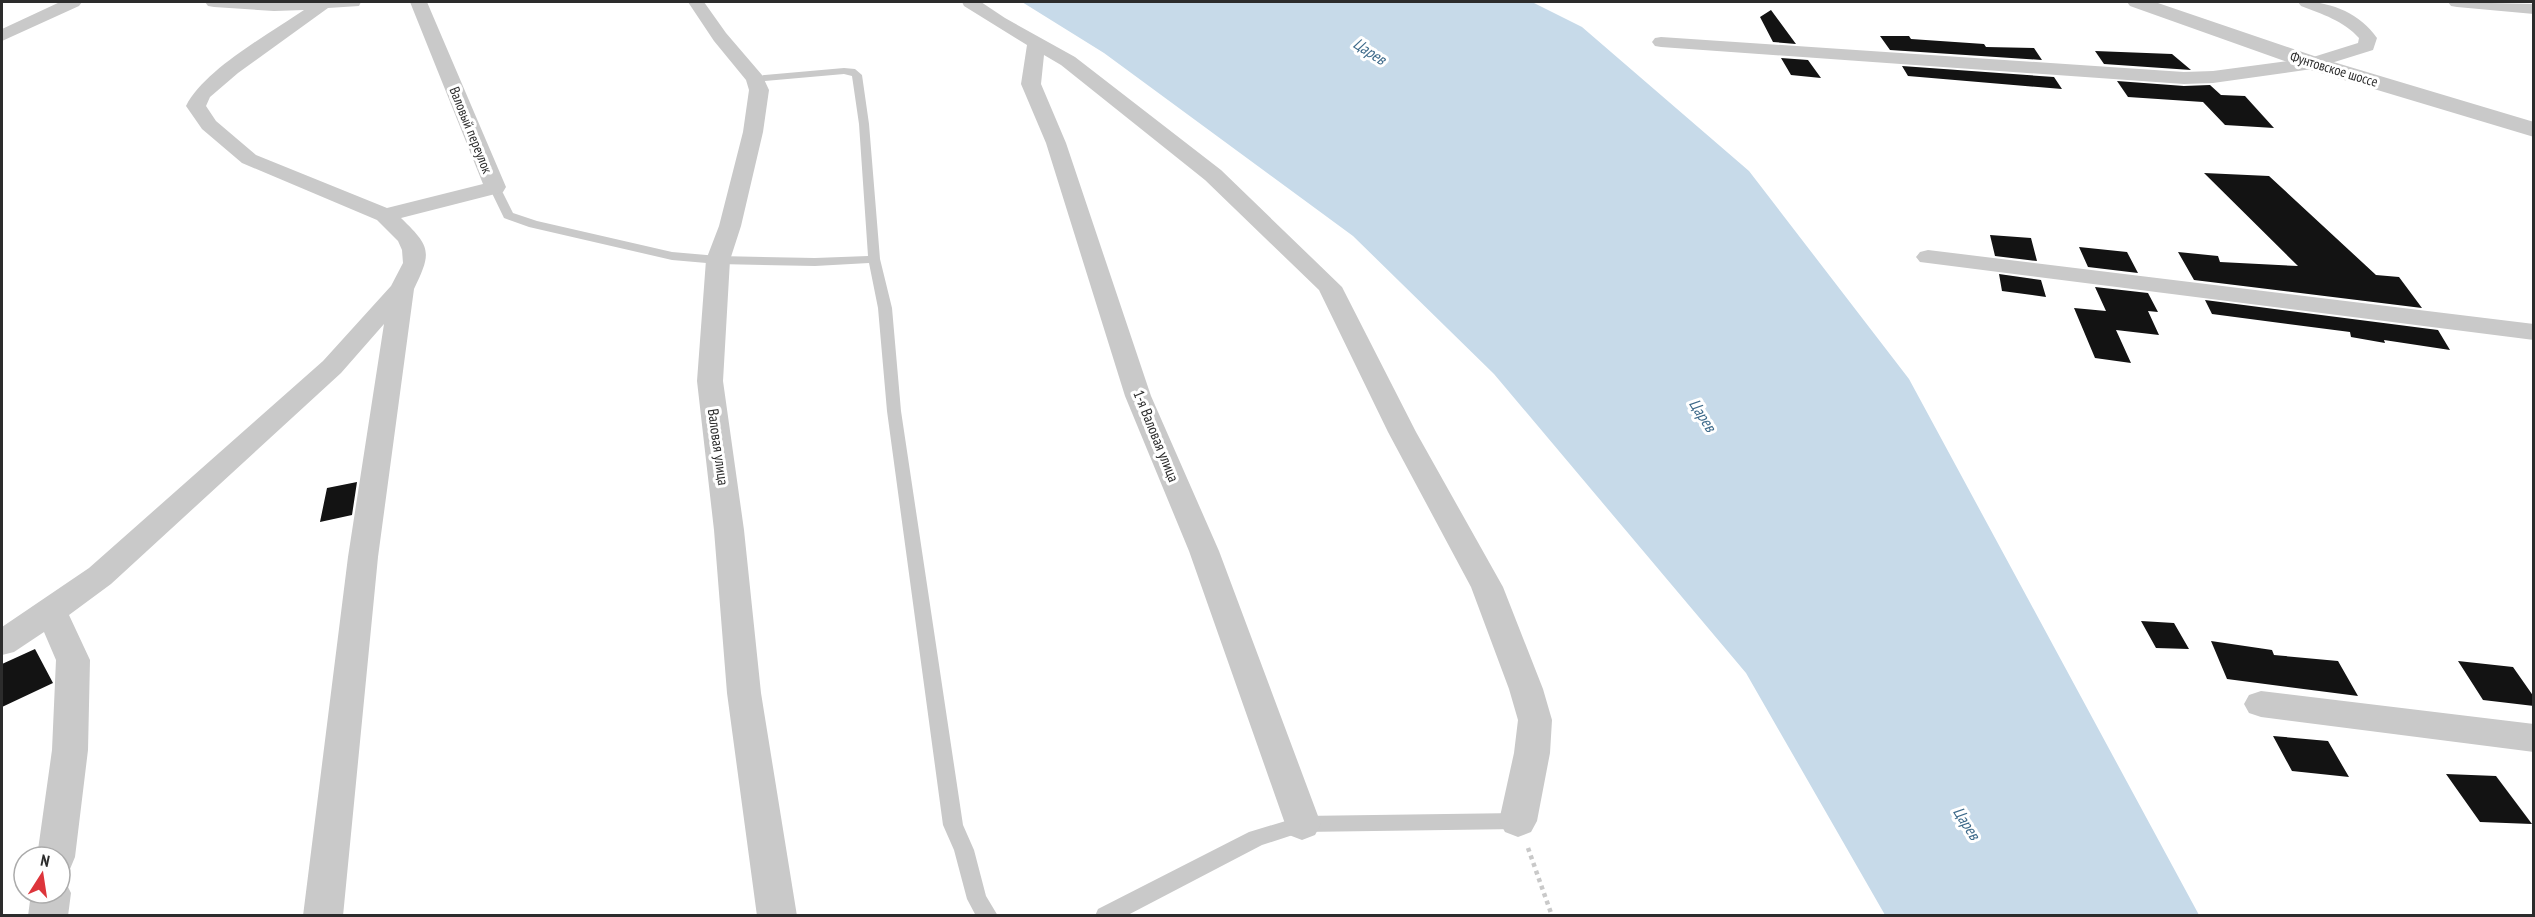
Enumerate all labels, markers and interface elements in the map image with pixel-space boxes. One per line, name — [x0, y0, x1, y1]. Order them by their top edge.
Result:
water label: Царев — [1350, 33, 1392, 70]
street label: Фунтовское шоссе — [2288, 47, 2380, 91]
street label: Валовый переулок — [445, 84, 497, 177]
street label: 1-я Валовая улица — [1129, 387, 1184, 485]
water label: Царев — [1685, 395, 1722, 437]
street label: Валовая улица — [704, 407, 733, 487]
water label: Царев — [1949, 803, 1986, 845]
north arrow — [12, 845, 72, 905]
text: N — [39, 850, 51, 871]

